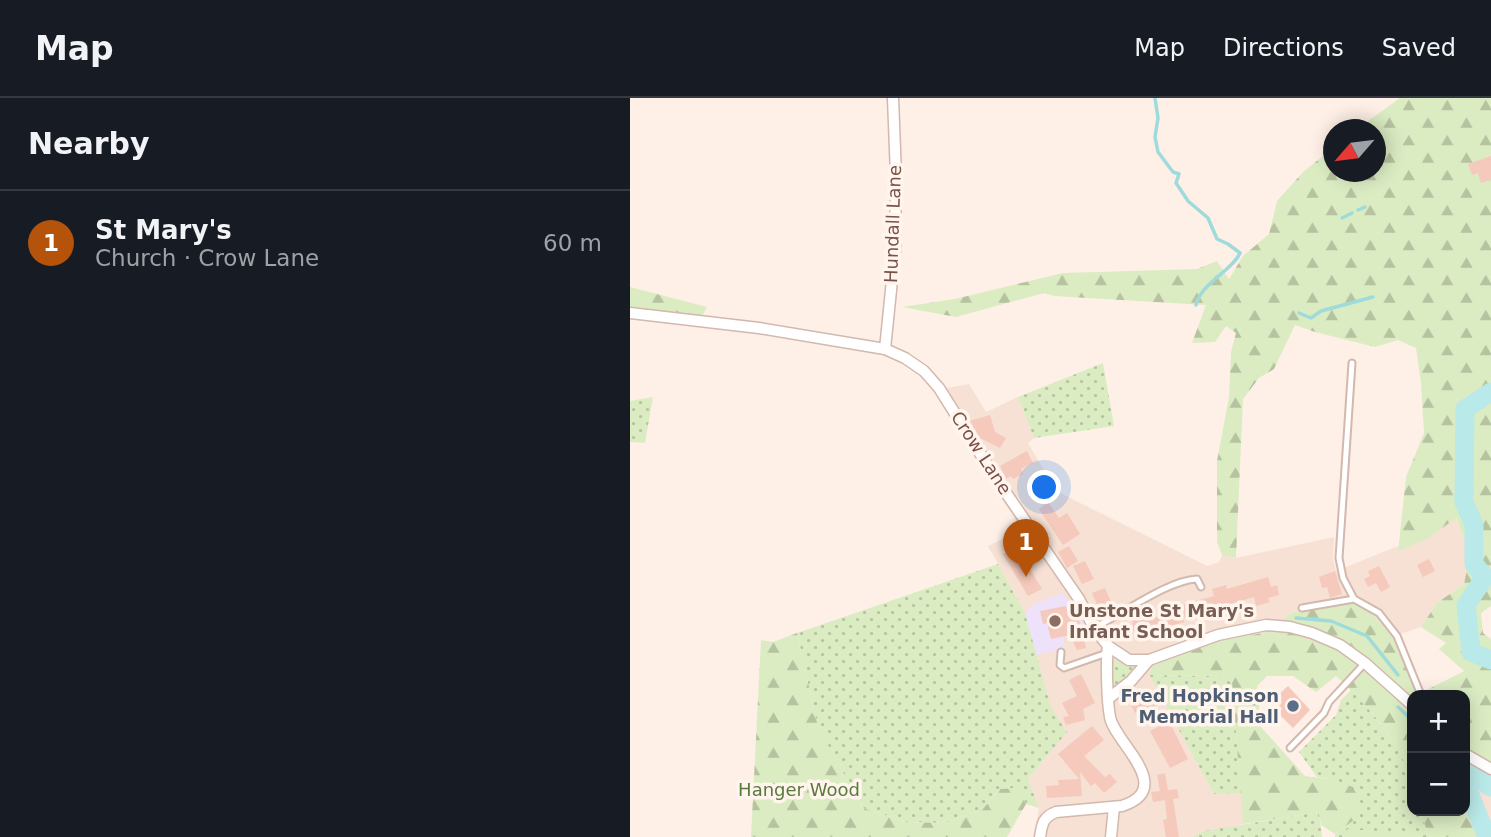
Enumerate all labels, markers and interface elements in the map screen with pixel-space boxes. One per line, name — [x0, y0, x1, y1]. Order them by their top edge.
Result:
text: Map — [35, 29, 114, 68]
text: Map — [1134, 34, 1185, 62]
text: Directions — [1223, 34, 1344, 62]
text: Saved — [1382, 34, 1456, 62]
north arrow — [1323, 119, 1386, 182]
text: Nearby — [28, 126, 150, 161]
street label: Hundall Lane — [880, 165, 905, 283]
text: St Mary's — [95, 215, 232, 245]
text: 1 — [43, 230, 59, 256]
text: 60 m — [543, 230, 602, 256]
text: Church · Crow Lane — [95, 245, 319, 271]
street label: Crow Lane — [947, 407, 1016, 498]
your location — [1027, 470, 1061, 504]
pin: 1 — [1003, 519, 1049, 577]
place label: Unstone St Mary's Infant School — [1069, 600, 1254, 642]
marker: Unstone St Mary's Infant School — [1047, 613, 1063, 629]
place label: Fred Hopkinson Memorial Hall — [1120, 685, 1279, 727]
map controls — [1407, 690, 1470, 816]
button: + — [1407, 690, 1470, 753]
marker: Fred Hopkinson Memorial Hall — [1285, 698, 1301, 714]
button: − — [1407, 753, 1470, 816]
park label: Hanger Wood — [738, 779, 860, 800]

